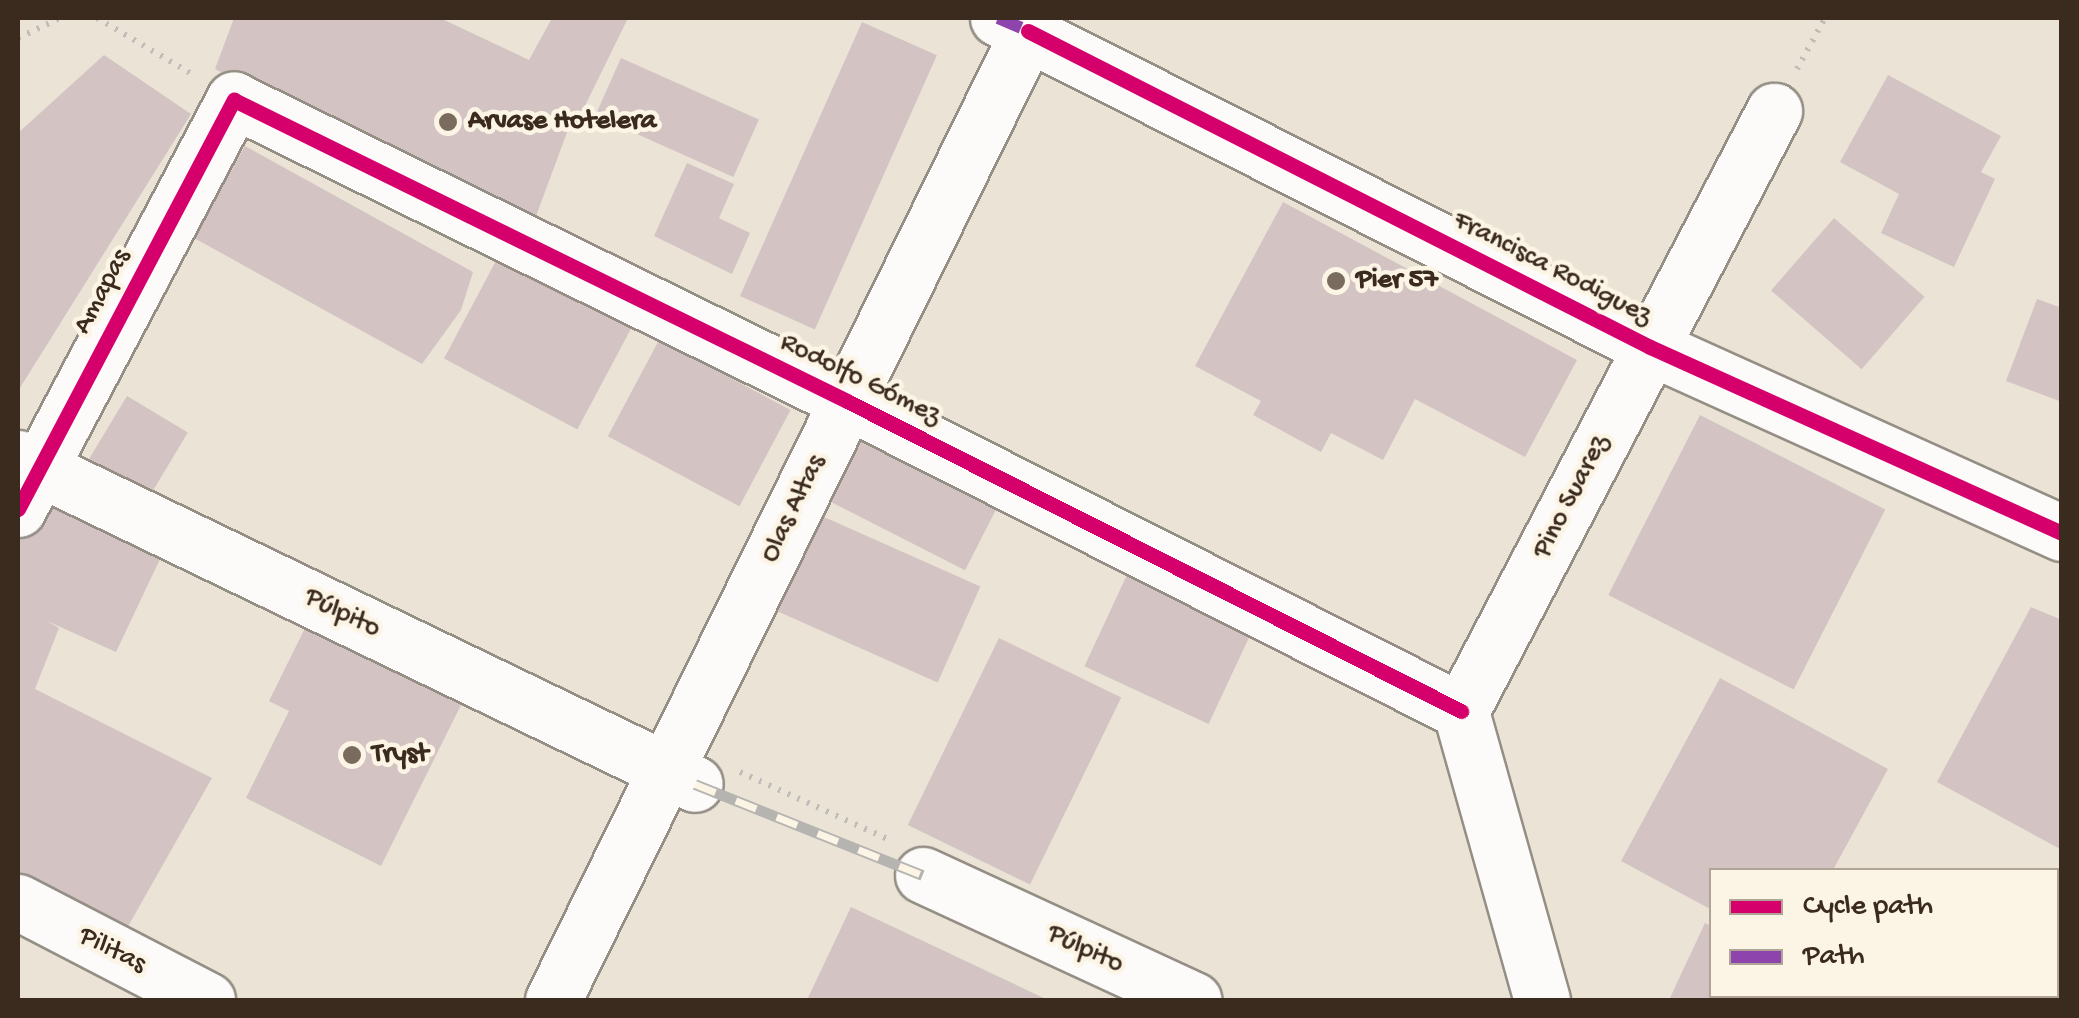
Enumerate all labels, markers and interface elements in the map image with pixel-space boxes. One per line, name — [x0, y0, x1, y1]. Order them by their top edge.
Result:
place label: Arvase Hotelera — [468, 105, 656, 139]
marker: Arvase Hotelera — [437, 111, 459, 133]
street label: Francisca Rodiguez — [1447, 204, 1657, 334]
street label: Amapas — [67, 244, 139, 340]
place label: Pier 57 — [1356, 264, 1438, 298]
marker: Pier 57 — [1325, 270, 1347, 292]
street label: Rodolfo Gómez — [774, 327, 946, 433]
street label: Pino Suarez — [1527, 430, 1617, 564]
street label: Olas Altas — [754, 450, 834, 568]
street label: Púlpito — [298, 581, 386, 647]
place label: Tryst — [372, 738, 428, 772]
marker: Tryst — [341, 744, 363, 766]
legend — [1709, 868, 2059, 998]
text: Cycle path — [1803, 890, 1933, 925]
street label: Púlpito — [1041, 918, 1129, 982]
street label: Pilitas — [73, 920, 151, 982]
text: Path — [1803, 940, 1865, 975]

